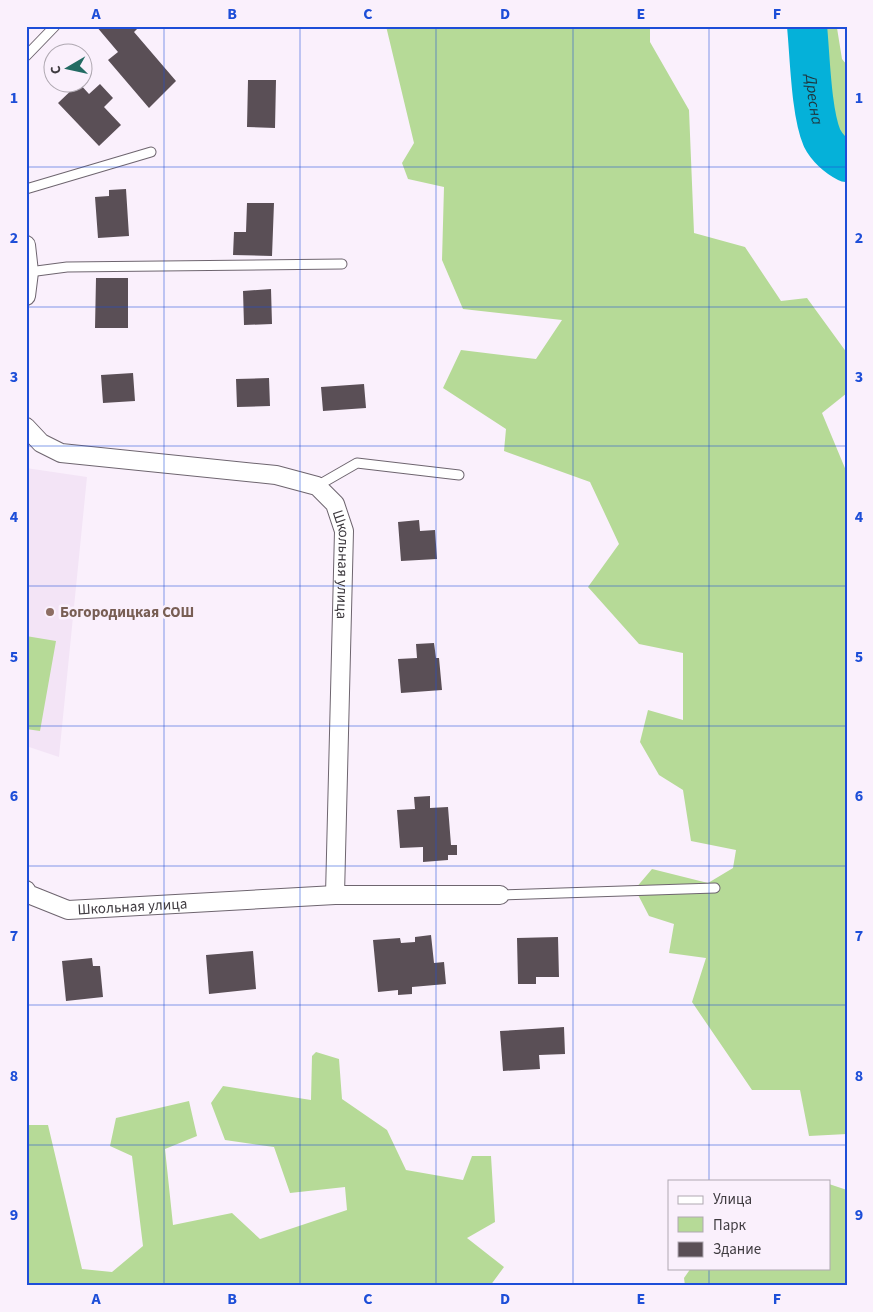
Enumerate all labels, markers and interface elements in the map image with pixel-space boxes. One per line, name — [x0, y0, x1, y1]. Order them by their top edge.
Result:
text: A — [90, 3, 101, 25]
text: B — [227, 3, 237, 25]
text: C — [363, 3, 373, 25]
text: D — [500, 3, 510, 25]
text: E — [637, 3, 645, 25]
text: F — [773, 3, 781, 25]
north arrow — [42, 42, 92, 92]
text: С — [46, 64, 67, 75]
water label: Дресна — [800, 73, 829, 127]
text: 1 — [10, 87, 18, 109]
text: 1 — [855, 87, 863, 109]
text: 2 — [10, 227, 18, 249]
text: 2 — [855, 227, 863, 249]
text: 3 — [10, 366, 18, 388]
text: 3 — [855, 366, 863, 388]
text: 4 — [10, 506, 19, 528]
text: 4 — [855, 506, 864, 528]
street label: Школьная улица — [327, 507, 355, 619]
place label: Богородицкая СОШ — [60, 602, 194, 623]
marker: Богородицкая СОШ — [44, 606, 56, 618]
text: 5 — [10, 646, 18, 668]
text: 5 — [855, 646, 863, 668]
text: 6 — [10, 785, 18, 807]
text: 6 — [855, 785, 863, 807]
street label: Школьная улица — [77, 893, 188, 920]
text: 7 — [10, 925, 18, 947]
text: 7 — [855, 925, 863, 947]
text: 8 — [10, 1065, 18, 1087]
text: 8 — [855, 1065, 863, 1087]
legend — [668, 1180, 830, 1270]
text: Улица — [713, 1189, 752, 1210]
text: 9 — [10, 1204, 18, 1226]
text: 9 — [855, 1204, 863, 1226]
text: Парк — [713, 1215, 747, 1236]
text: Здание — [713, 1239, 761, 1260]
text: A — [90, 1288, 101, 1310]
text: B — [227, 1288, 237, 1310]
text: C — [363, 1288, 373, 1310]
text: D — [500, 1288, 510, 1310]
text: E — [637, 1288, 645, 1310]
text: F — [773, 1288, 781, 1310]

